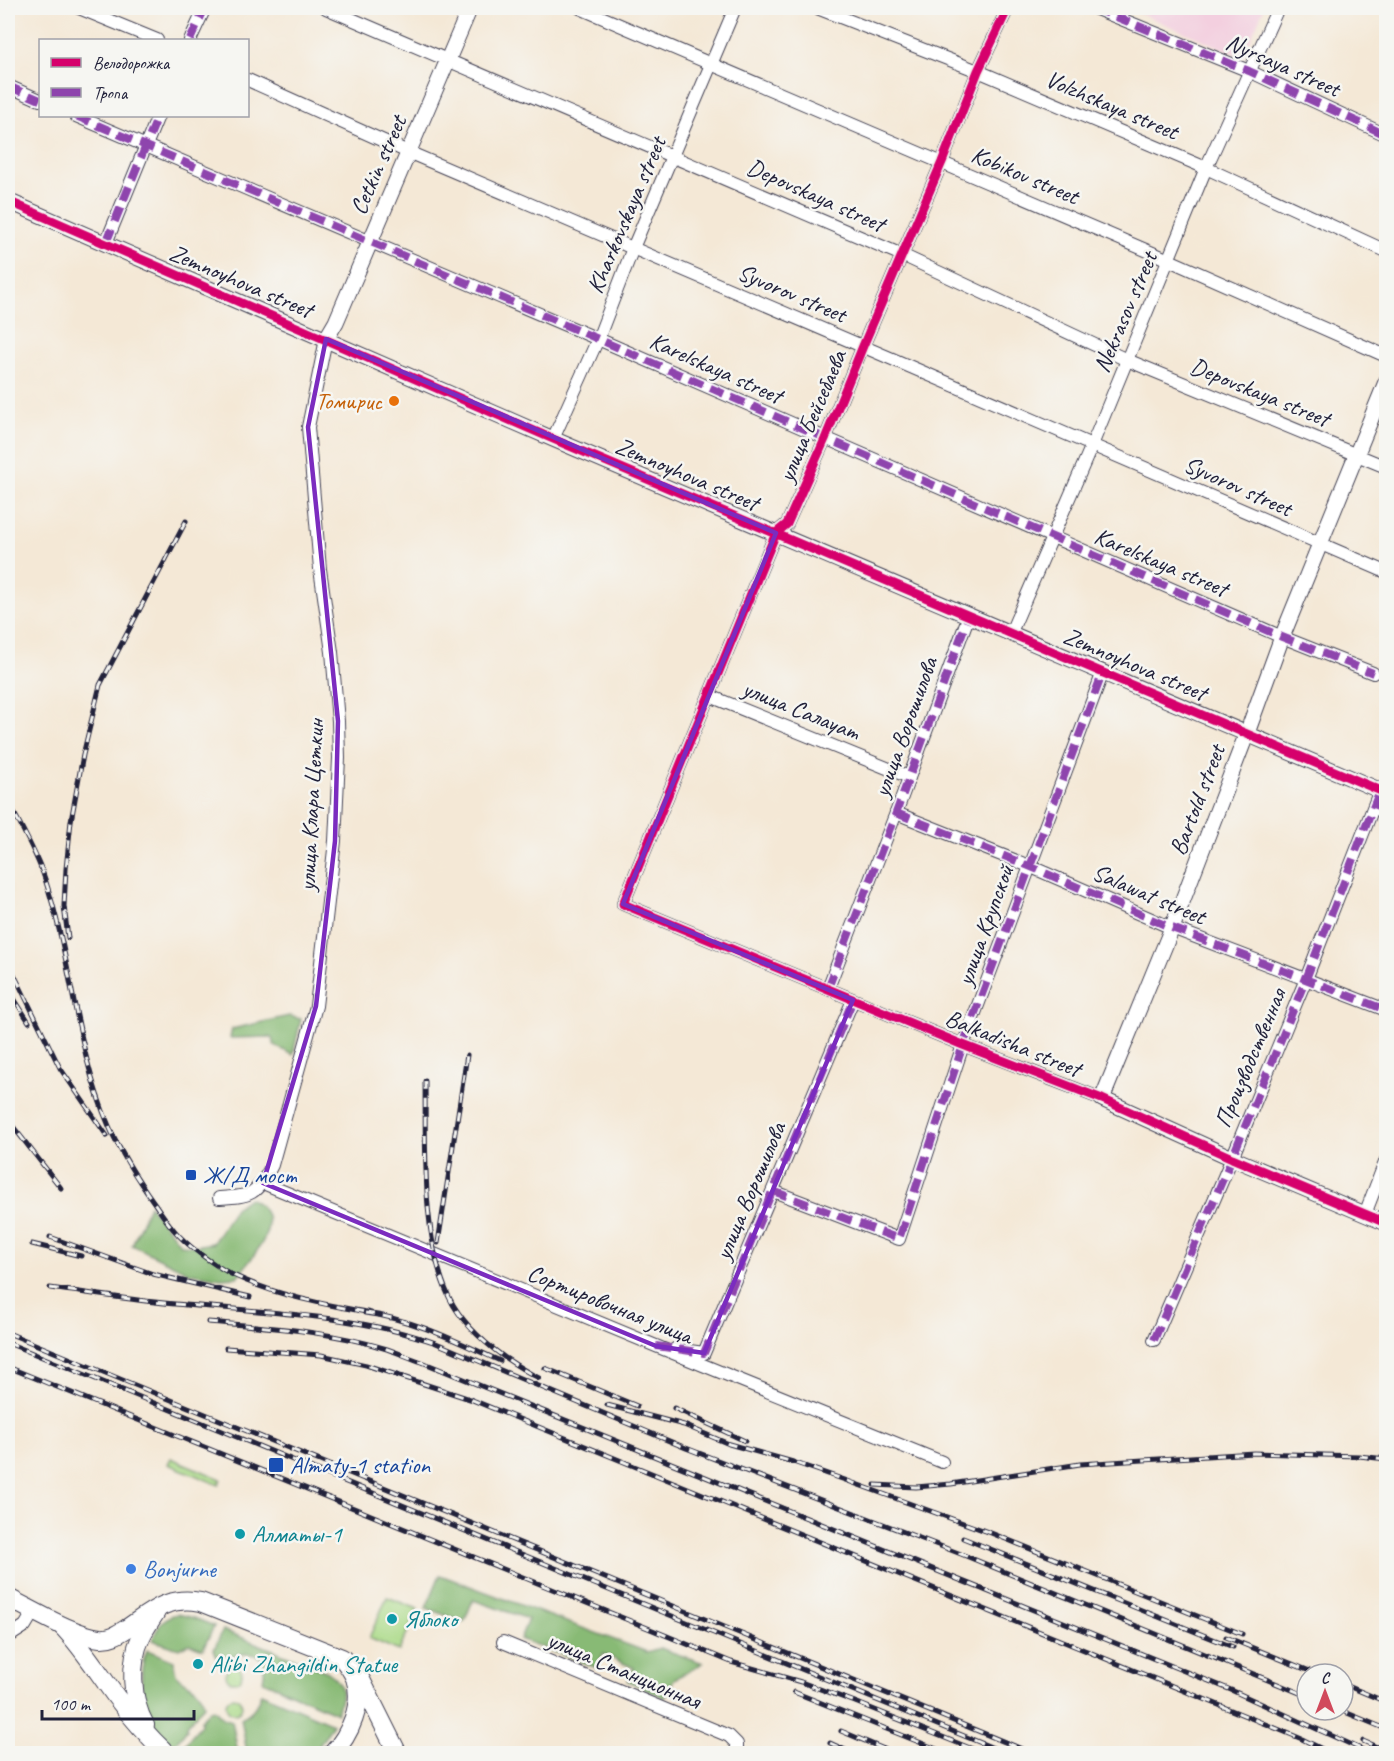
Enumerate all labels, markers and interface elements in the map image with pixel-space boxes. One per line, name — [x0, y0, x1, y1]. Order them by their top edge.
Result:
street label: Nyrsaya street — [1221, 27, 1347, 104]
legend — [39, 39, 249, 117]
text: Велодорожка — [93, 52, 171, 74]
street label: Volzhskaya street — [1041, 64, 1185, 147]
text: Тропа — [93, 82, 129, 104]
street label: Cetkin street — [343, 109, 414, 219]
street label: Kharkovskaya street — [580, 130, 673, 298]
street label: Kobikov street — [967, 139, 1085, 212]
street label: Depovskaya street — [743, 151, 892, 240]
street label: Zemnoyhova street — [165, 237, 320, 326]
street label: Nekrasov street — [1086, 245, 1165, 377]
street label: Syvorov street — [733, 257, 853, 330]
street label: Karelskaya street — [645, 326, 790, 412]
street label: улица Бейсебаева — [770, 344, 854, 488]
street label: Depovskaya street — [1186, 351, 1337, 435]
place label: Томирис — [315, 386, 383, 416]
marker: Томирис — [387, 394, 401, 408]
street label: Zemnoyhova street — [611, 430, 766, 519]
street label: Syvorov street — [1179, 449, 1299, 524]
street label: Karelskaya street — [1090, 521, 1235, 605]
street label: Zemnoyhova street — [1059, 620, 1214, 709]
street label: улица Ворошилова — [865, 652, 945, 803]
street label: улица Салауат — [737, 672, 865, 748]
street label: улица Клара Цеткин — [291, 716, 331, 894]
street label: Bartold street — [1162, 739, 1232, 859]
street label: Salawat street — [1088, 857, 1212, 932]
street label: улица Крупской — [949, 859, 1021, 991]
street label: Производственная — [1207, 982, 1293, 1132]
street label: Balkadisha street — [941, 1002, 1088, 1085]
street label: улица Ворошилова — [707, 1117, 793, 1266]
place label: Ж/Д мост — [203, 1160, 297, 1190]
marker: Ж/Д мост — [184, 1168, 198, 1182]
street label: Сортировочная улица — [523, 1257, 699, 1351]
place label: Almaty-1 station — [290, 1450, 431, 1480]
marker: Almaty-1 station — [267, 1456, 285, 1474]
place label: Алматы-1 — [252, 1519, 343, 1549]
marker: Алматы-1 — [233, 1527, 247, 1541]
place label: Bonjurne — [143, 1554, 218, 1584]
marker: Bonjurne — [124, 1562, 138, 1576]
place label: Яблоко — [404, 1604, 460, 1634]
marker: Яблоко — [385, 1612, 399, 1626]
street label: улица Станционная — [541, 1623, 706, 1716]
place label: Alibi Zhangildin Statue — [210, 1649, 399, 1679]
marker: Alibi Zhangildin Statue — [191, 1657, 205, 1671]
north arrow — [1295, 1662, 1355, 1722]
text: С — [1321, 1668, 1331, 1688]
scale bar — [42, 1683, 194, 1721]
text: 100 m — [51, 1693, 92, 1715]

